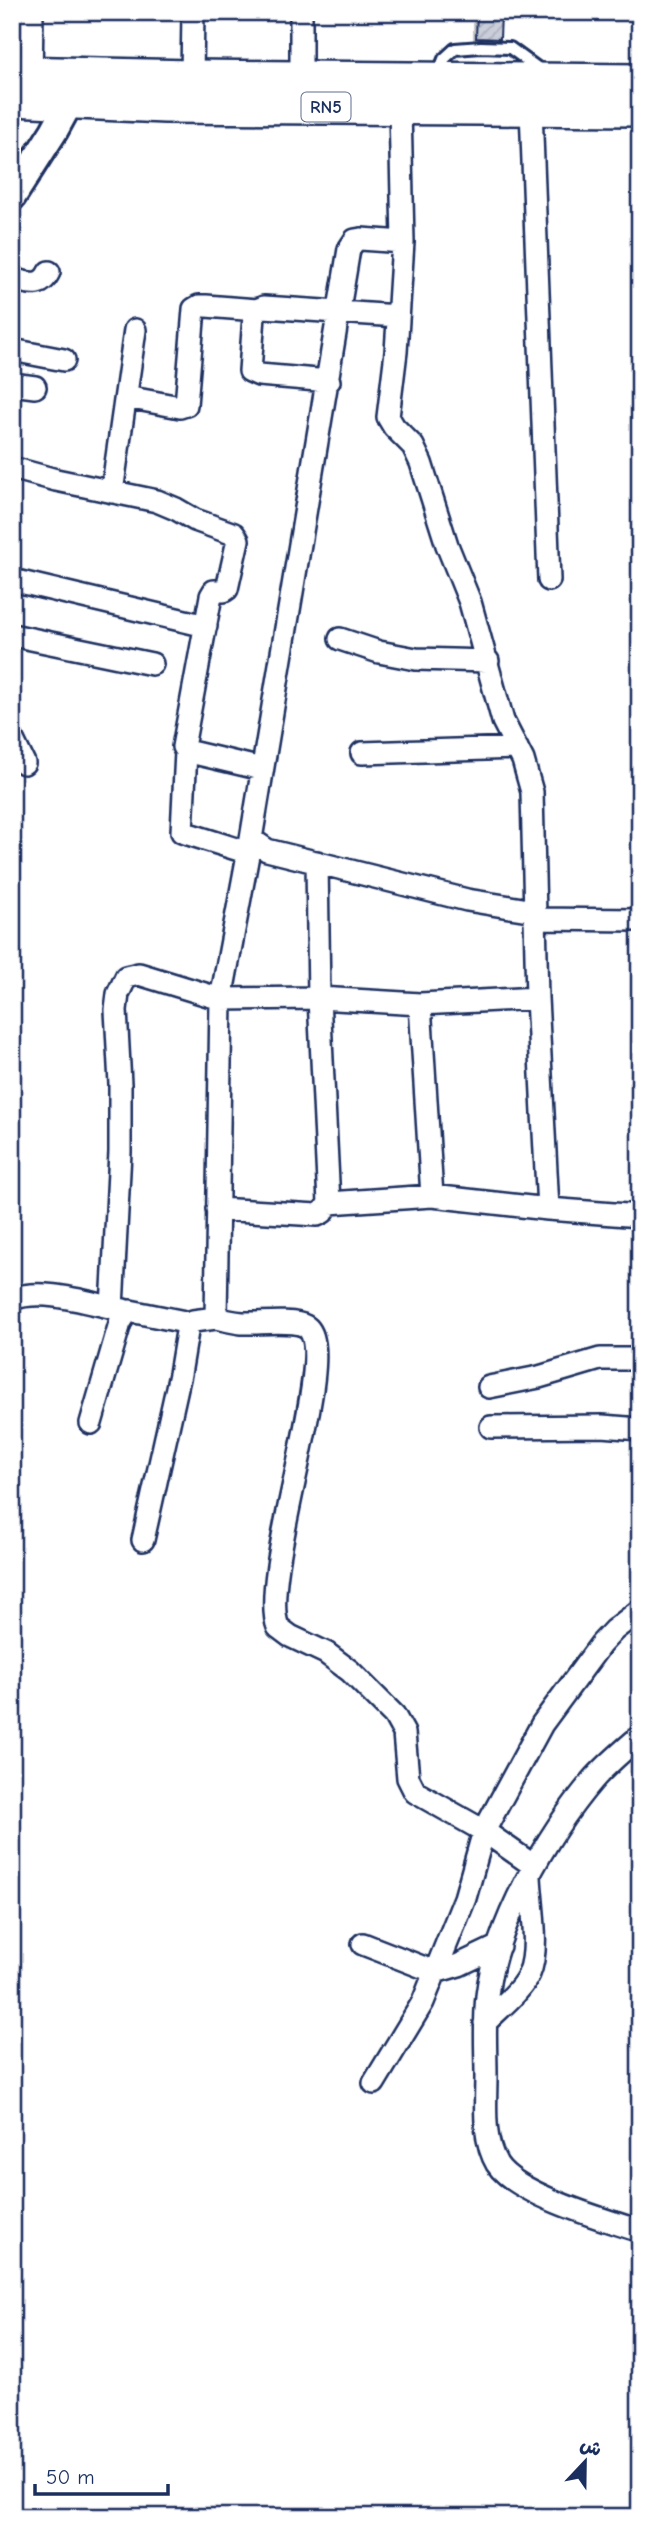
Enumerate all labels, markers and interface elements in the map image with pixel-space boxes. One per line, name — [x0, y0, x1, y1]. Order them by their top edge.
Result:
road number: RN5 — [302, 92, 350, 122]
north arrow — [550, 2428, 620, 2498]
text: ش — [577, 2433, 605, 2461]
scale bar — [35, 2452, 168, 2496]
text: 50 m — [46, 2465, 95, 2489]

